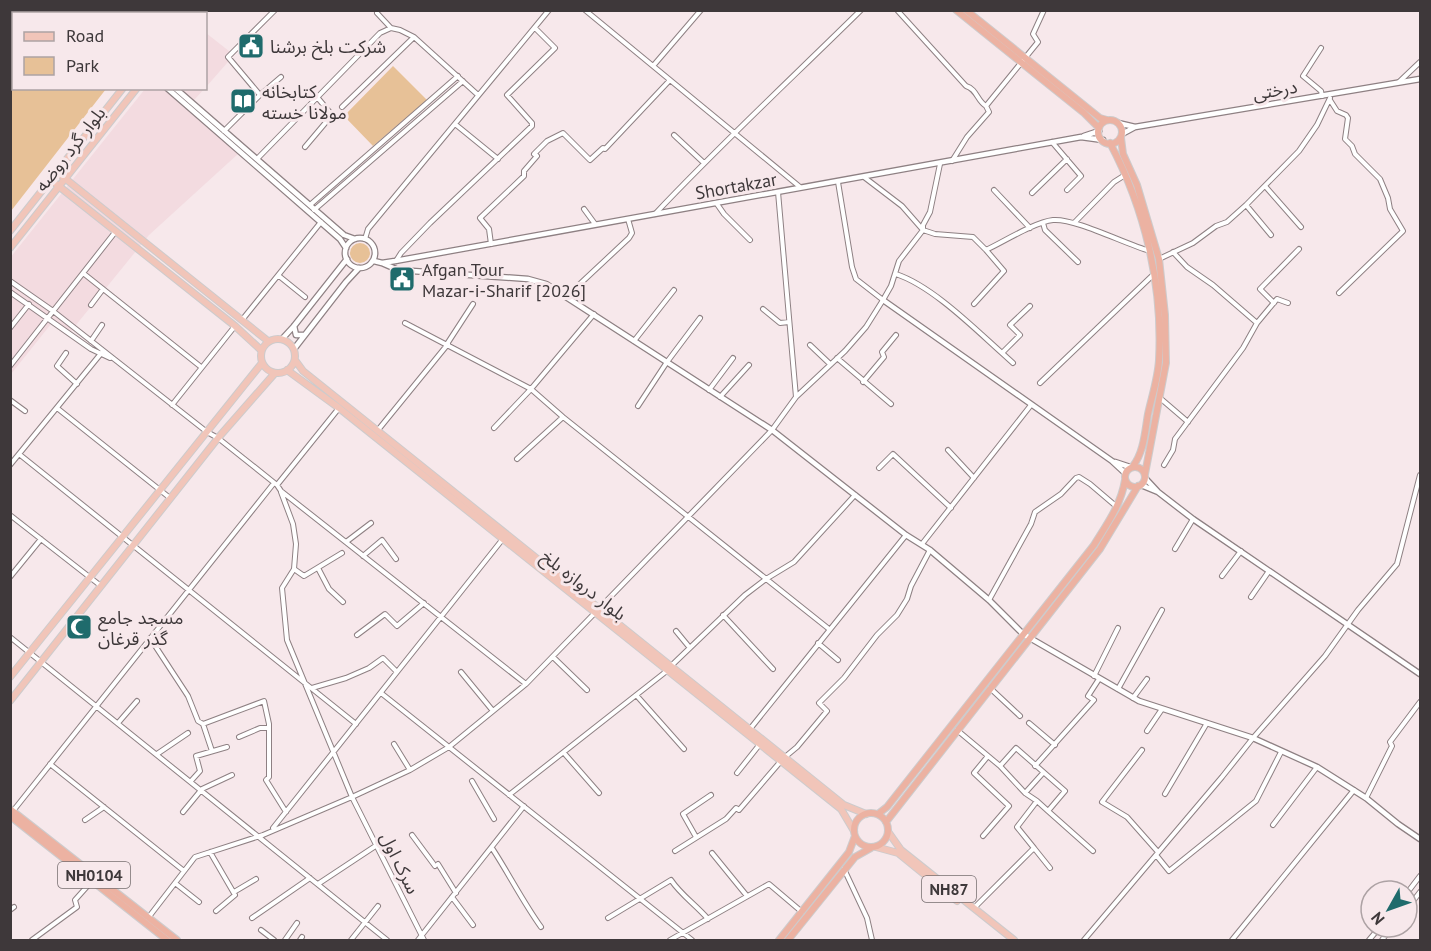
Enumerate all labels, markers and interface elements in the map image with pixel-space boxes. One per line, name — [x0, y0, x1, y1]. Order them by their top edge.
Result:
legend — [12, 12, 207, 90]
text: Road — [66, 24, 104, 47]
public building icon: شرکت بلخ برشنا — [236, 31, 266, 61]
place label: شرکت بلخ برشنا — [270, 35, 386, 60]
text: Park — [66, 54, 99, 77]
street label: درختی — [1251, 75, 1299, 105]
place label: کتابخانه مولانا خسته — [262, 80, 347, 124]
library icon: کتابخانه مولانا خسته — [228, 86, 258, 116]
street label: بلوار گرد روضه — [30, 102, 110, 196]
street label: Shortakzar — [693, 168, 779, 204]
place label: Afgan Tour Mazar-i-Sharif [2026] — [422, 258, 586, 302]
public building icon: Afgan Tour Mazar-i-Sharif [2026] — [387, 264, 417, 294]
street label: بلوار دروازه بلخ — [536, 545, 631, 627]
place label: مسجد جامع گذر قرغان — [98, 606, 183, 650]
mosque icon: مسجد جامع گذر قرغان — [64, 612, 94, 642]
street label: سرک اول — [375, 828, 425, 898]
road number: NH0104 — [58, 862, 130, 888]
road number: NH87 — [922, 876, 976, 902]
north arrow — [1359, 879, 1419, 939]
text: N — [1366, 908, 1389, 929]

